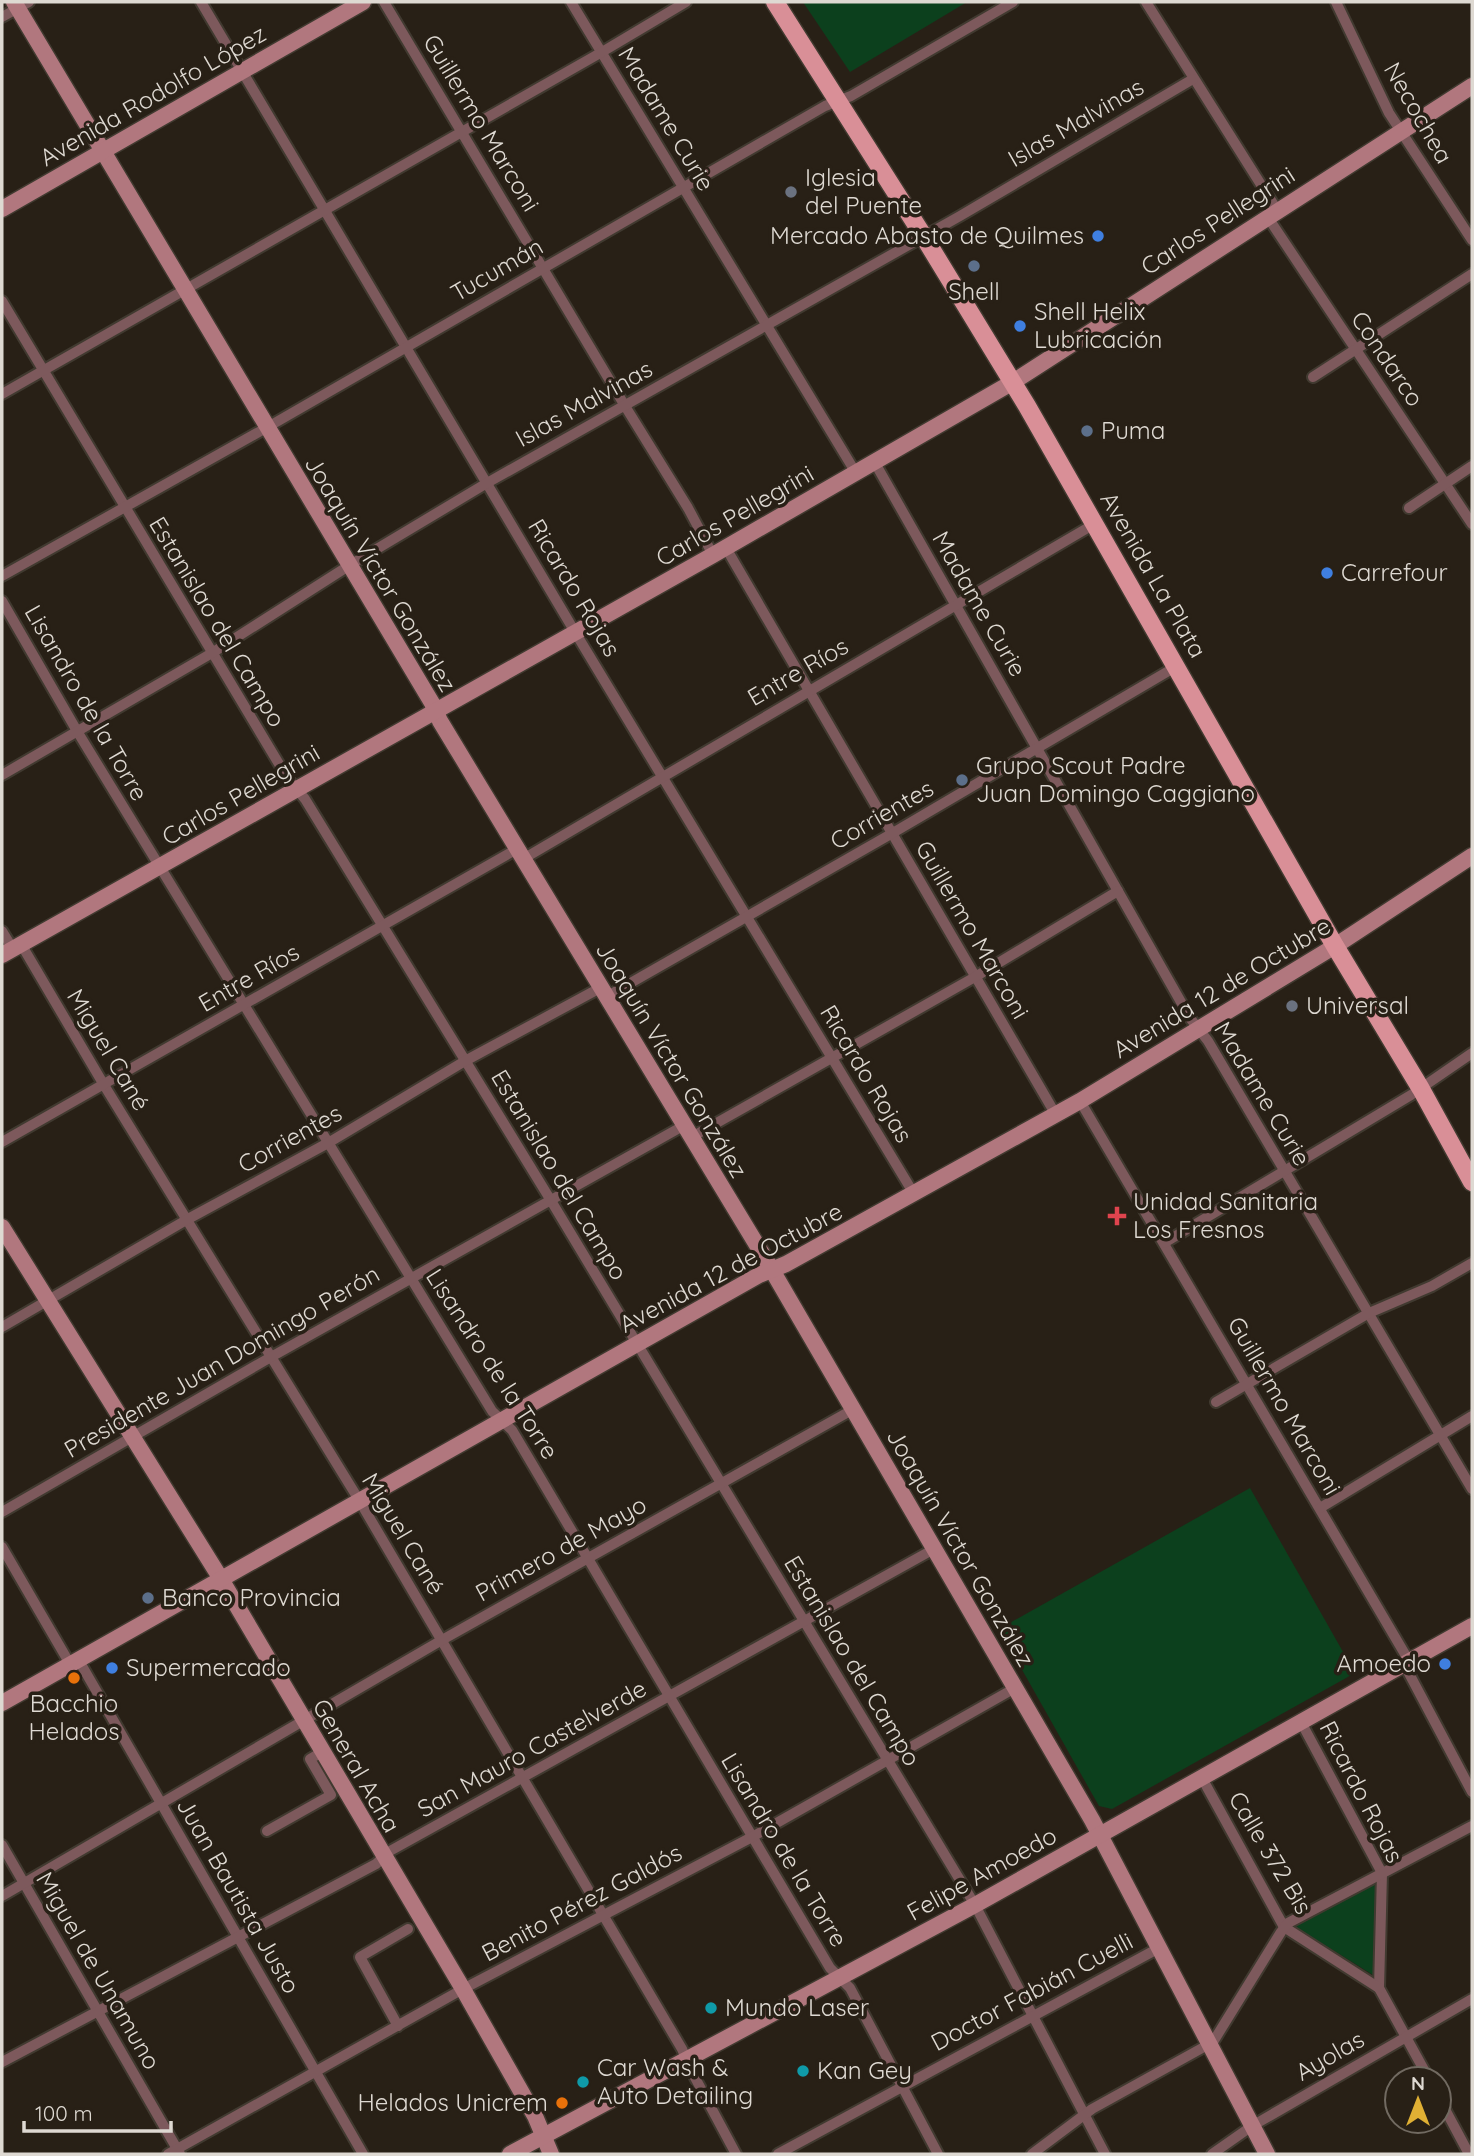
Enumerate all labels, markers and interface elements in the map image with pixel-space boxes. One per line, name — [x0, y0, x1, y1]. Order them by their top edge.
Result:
street label: Avenida Rodolfo López — [34, 18, 271, 172]
street label: Guillermo Marconi — [417, 29, 546, 216]
street label: Madame Curie — [612, 41, 722, 196]
street label: Necochea — [1378, 56, 1460, 169]
street label: Islas Malvinas — [1002, 71, 1149, 173]
street label: Carlos Pellegrini — [1135, 159, 1300, 281]
place label: Iglesia del Puente — [805, 162, 922, 220]
marker: Iglesia del Puente — [783, 184, 799, 200]
place label: Mercado Abasto de Quilmes — [770, 220, 1084, 250]
marker: Mercado Abasto de Quilmes — [1090, 228, 1106, 244]
street label: Tucumán — [445, 231, 548, 308]
marker: Shell — [966, 258, 982, 274]
place label: Shell — [948, 276, 1000, 306]
place label: Shell Helix Lubricación — [1034, 296, 1162, 354]
street label: Condarco — [1345, 305, 1431, 412]
marker: Shell Helix Lubricación — [1012, 318, 1028, 334]
street label: Islas Malvinas — [510, 353, 657, 453]
place label: Puma — [1101, 415, 1165, 445]
marker: Puma — [1079, 423, 1095, 439]
street label: Joaquín Víctor González — [299, 450, 463, 697]
street label: Carlos Pellegrini — [650, 458, 819, 572]
street label: Avenida La Plata — [1094, 486, 1213, 663]
street label: Estanislao del Campo — [143, 511, 293, 732]
street label: Ricardo Rojas — [522, 513, 628, 662]
street label: Madame Curie — [926, 526, 1034, 681]
place label: Carrefour — [1341, 557, 1448, 587]
marker: Carrefour — [1319, 565, 1335, 581]
street label: Lisandro de la Torre — [19, 599, 155, 806]
street label: Entre Ríos — [742, 630, 853, 712]
street label: Carlos Pellegrini — [156, 737, 325, 851]
place label: Grupo Scout Padre Juan Domingo Caggiano — [976, 750, 1255, 808]
marker: Grupo Scout Padre Juan Domingo Caggiano — [954, 772, 970, 788]
street label: Corrientes — [825, 773, 938, 856]
street label: Guillermo Marconi — [910, 835, 1036, 1024]
street label: Avenida 12 de Octubre — [1107, 910, 1336, 1064]
street label: Entre Ríos — [193, 936, 304, 1018]
street label: Joaquín Víctor González — [590, 936, 754, 1183]
street label: Miguel Cané — [61, 983, 157, 1116]
place label: Universal — [1306, 990, 1409, 1020]
marker: Universal — [1284, 998, 1300, 1014]
street label: Ricardo Rojas — [814, 999, 920, 1148]
street label: Madame Curie — [1208, 1016, 1318, 1171]
street label: Estanislao del Campo — [485, 1064, 635, 1285]
street label: Corrientes — [232, 1097, 347, 1179]
place label: Unidad Sanitaria Los Fresnos — [1133, 1186, 1318, 1244]
street label: Avenida 12 de Octubre — [614, 1196, 847, 1339]
marker: Unidad Sanitaria Los Fresnos — [1107, 1206, 1127, 1226]
street label: Presidente Juan Domingo Perón — [59, 1258, 384, 1464]
street label: Lisandro de la Torre — [420, 1263, 566, 1464]
street label: Guillermo Marconi — [1222, 1311, 1348, 1500]
street label: Joaquín Víctor González — [880, 1423, 1041, 1672]
street label: Miguel Cané — [356, 1467, 452, 1600]
street label: Primero de Mayo — [470, 1489, 651, 1608]
street label: Estanislao del Campo — [778, 1550, 928, 1771]
place label: Banco Provincia — [162, 1582, 341, 1612]
marker: Banco Provincia — [140, 1590, 156, 1606]
place label: Amoedo — [1336, 1648, 1431, 1678]
place label: Supermercado — [126, 1652, 291, 1682]
marker: Amoedo — [1437, 1656, 1453, 1672]
marker: Supermercado — [104, 1660, 120, 1676]
marker: Bacchio Helados — [66, 1670, 82, 1686]
street label: San Mauro Castelverde — [412, 1673, 651, 1824]
place label: Bacchio Helados — [28, 1688, 120, 1746]
street label: General Acha — [307, 1693, 407, 1838]
street label: Ricardo Rojas — [1313, 1716, 1410, 1868]
street label: Lisandro de la Torre — [715, 1747, 855, 1952]
street label: Calle 372 Bis — [1222, 1786, 1319, 1919]
street label: Juan Bautista Justo — [171, 1792, 307, 1999]
street label: Felipe Amoedo — [901, 1820, 1062, 1927]
street label: Benito Pérez Galdós — [476, 1837, 687, 1968]
street label: Miguel de Unamuno — [30, 1866, 168, 2075]
street label: Doctor Fabián Cuelli — [926, 1925, 1137, 2057]
place label: Mundo Laser — [725, 1992, 869, 2022]
marker: Mundo Laser — [703, 2000, 719, 2016]
street label: Ayolas — [1290, 2024, 1369, 2087]
place label: Car Wash & Auto Detailing — [597, 2052, 753, 2110]
place label: Kan Gey — [817, 2055, 912, 2085]
marker: Kan Gey — [795, 2063, 811, 2079]
north arrow — [1383, 2065, 1453, 2135]
text: N — [1411, 2071, 1425, 2095]
marker: Car Wash & Auto Detailing — [575, 2074, 591, 2090]
place label: Helados Unicrem — [358, 2087, 548, 2117]
scale bar — [24, 2090, 172, 2134]
marker: Helados Unicrem — [554, 2095, 570, 2111]
text: 100 m — [35, 2100, 93, 2126]

